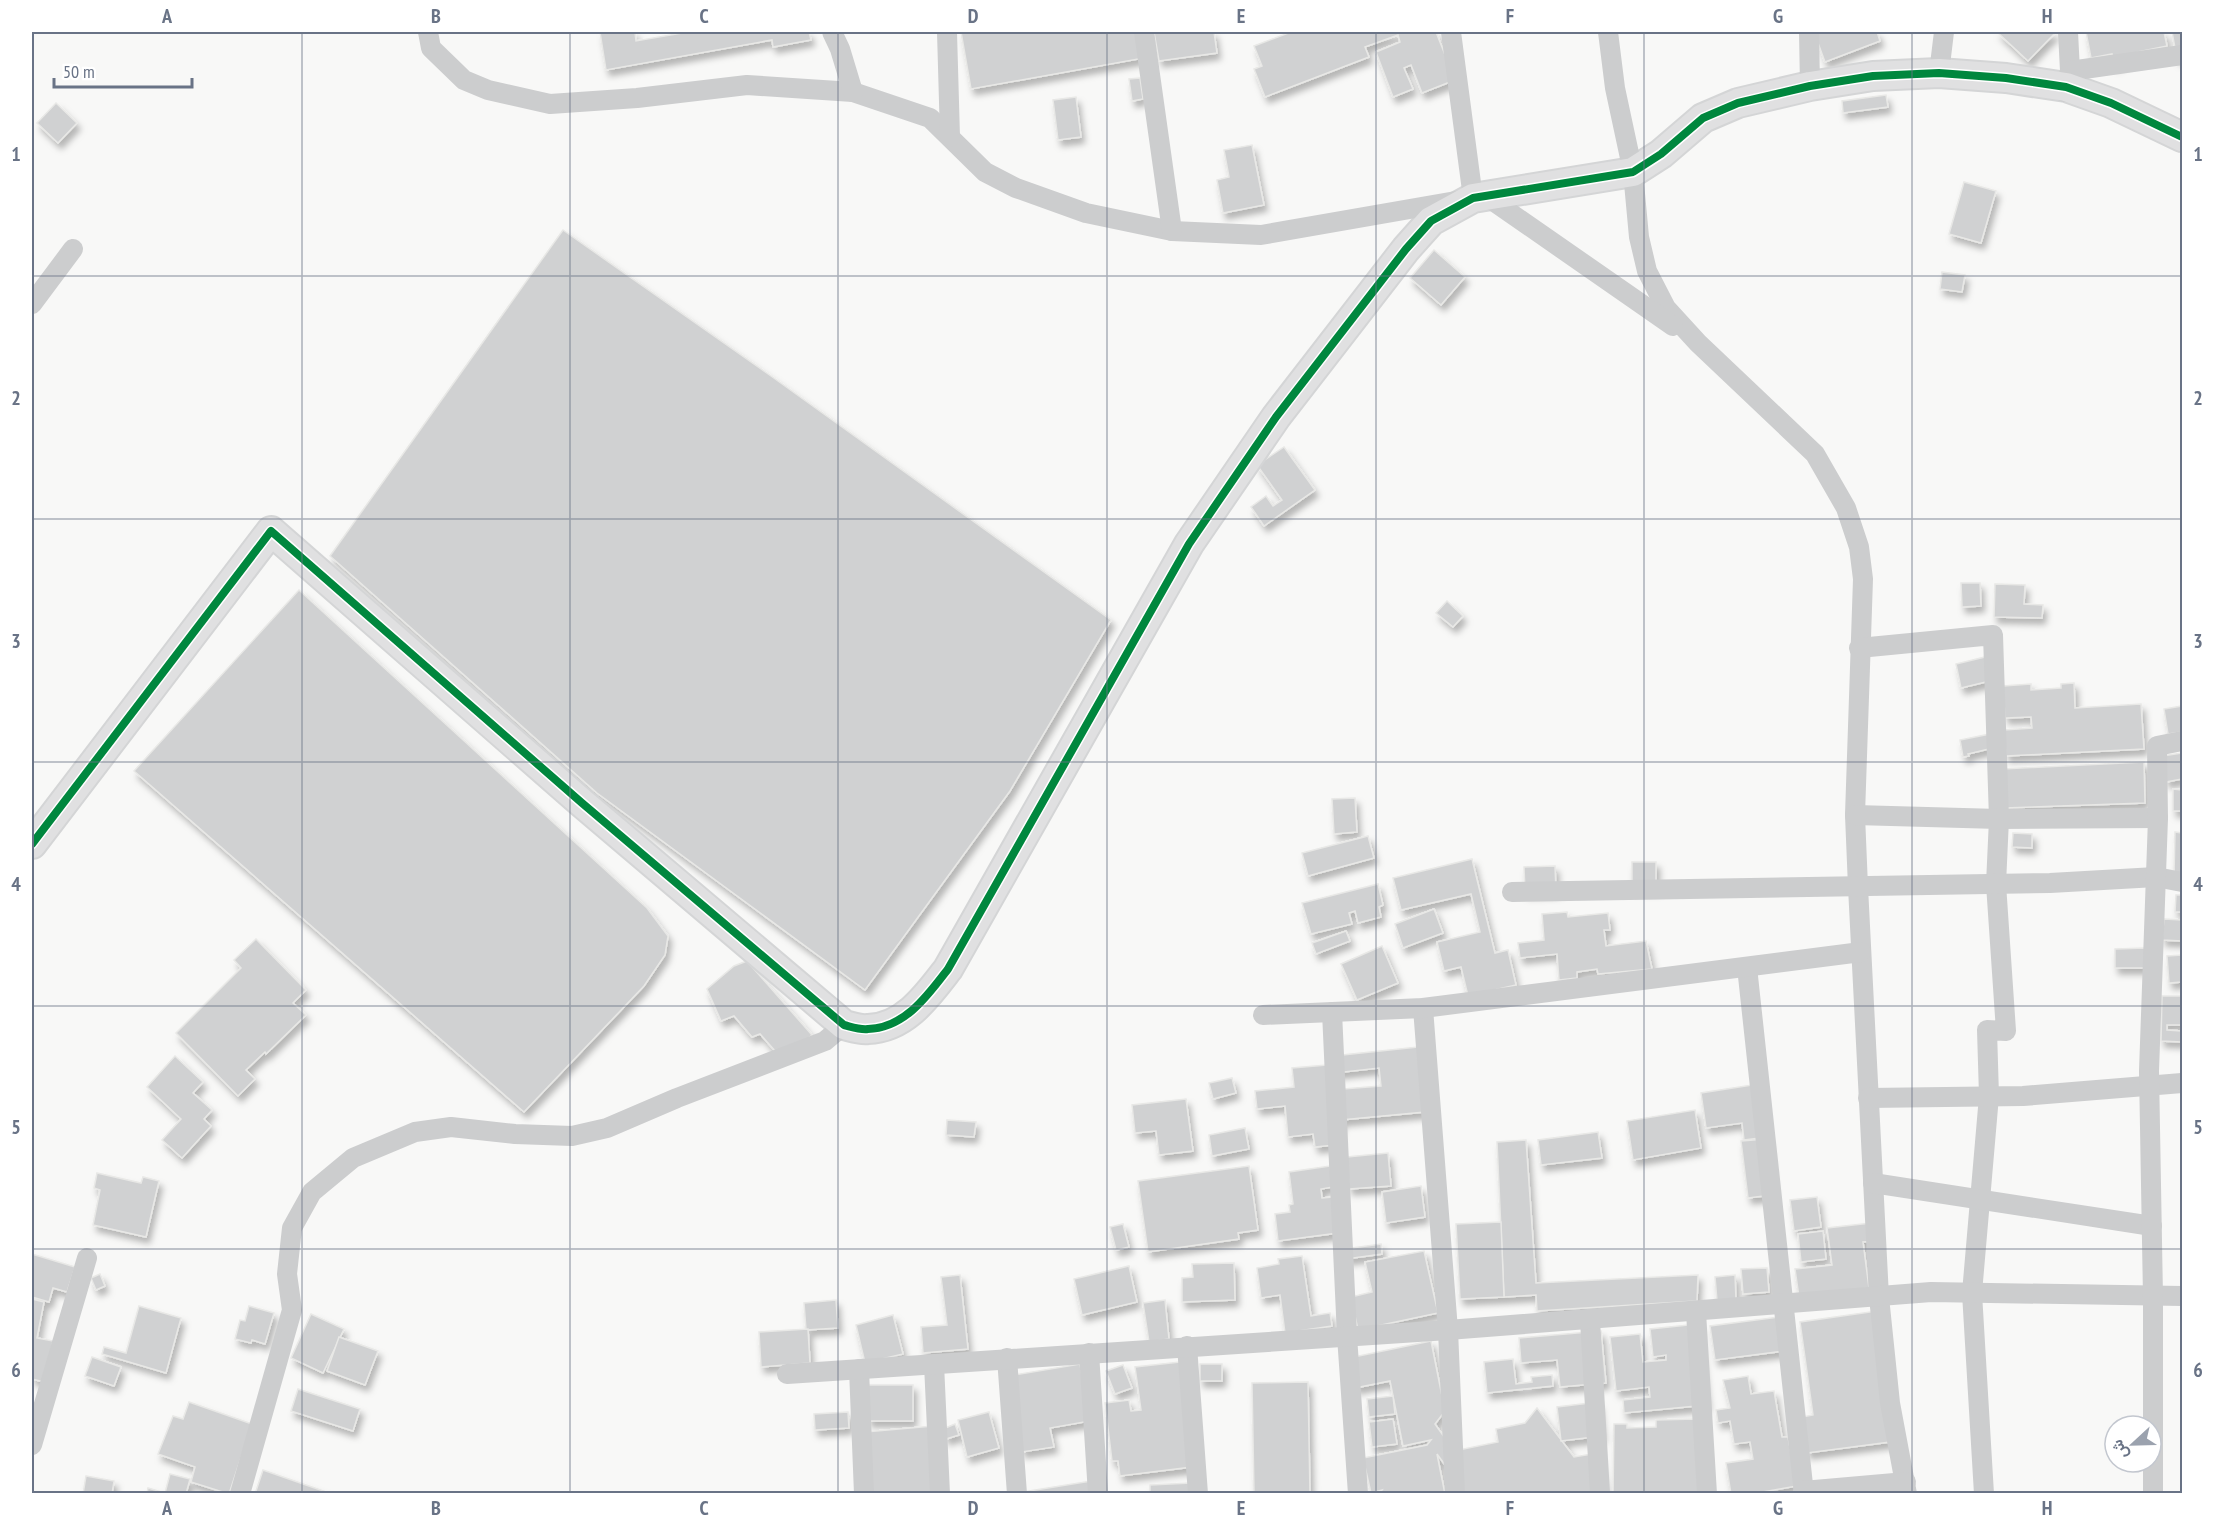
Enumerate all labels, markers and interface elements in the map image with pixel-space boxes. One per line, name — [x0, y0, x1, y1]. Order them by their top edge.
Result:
text: A — [161, 3, 173, 29]
text: B — [431, 3, 441, 29]
text: C — [699, 3, 709, 29]
text: D — [968, 3, 979, 29]
text: E — [1237, 3, 1245, 29]
text: F — [1506, 3, 1514, 29]
text: G — [1773, 3, 1783, 29]
text: H — [2042, 3, 2052, 29]
scale bar — [54, 51, 192, 89]
text: 50 m — [63, 60, 95, 83]
text: 1 — [11, 141, 21, 167]
text: 1 — [2193, 141, 2203, 167]
text: 2 — [11, 385, 21, 411]
text: 2 — [2193, 385, 2203, 411]
text: 3 — [11, 628, 21, 654]
text: 3 — [2193, 628, 2203, 654]
text: 4 — [11, 871, 21, 897]
text: 4 — [2193, 871, 2203, 897]
text: 5 — [11, 1114, 21, 1140]
text: 5 — [2193, 1114, 2203, 1140]
text: 6 — [11, 1357, 21, 1383]
text: 6 — [2193, 1357, 2203, 1383]
north arrow — [2103, 1414, 2163, 1474]
text: ش — [2106, 1437, 2132, 1462]
text: A — [161, 1495, 173, 1521]
text: B — [431, 1495, 441, 1521]
text: C — [699, 1495, 709, 1521]
text: D — [968, 1495, 979, 1521]
text: E — [1237, 1495, 1245, 1521]
text: F — [1506, 1495, 1514, 1521]
text: G — [1773, 1495, 1783, 1521]
text: H — [2042, 1495, 2052, 1521]

